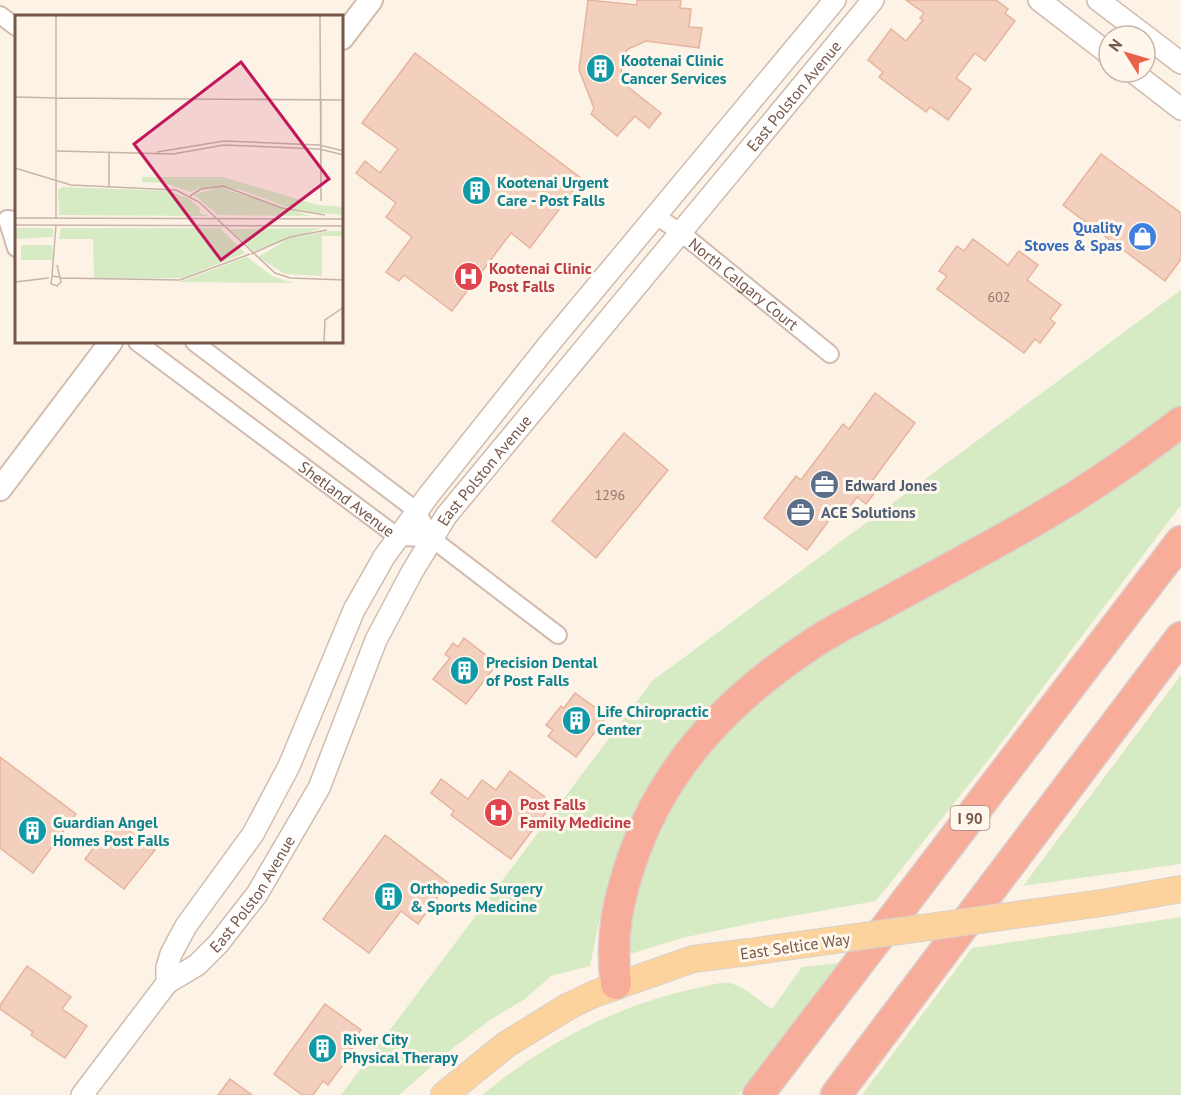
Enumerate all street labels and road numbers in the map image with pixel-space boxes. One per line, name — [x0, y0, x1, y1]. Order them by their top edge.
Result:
street label: East Polston Avenue — [742, 36, 845, 155]
street label: North Calgary Court — [685, 233, 803, 335]
street label: East Polston Avenue — [433, 411, 536, 529]
street label: Shetland Avenue — [295, 456, 399, 541]
road number: I 90 — [950, 806, 990, 830]
street label: East Polston Avenue — [205, 832, 299, 957]
street label: East Seltice Way — [739, 928, 852, 964]

